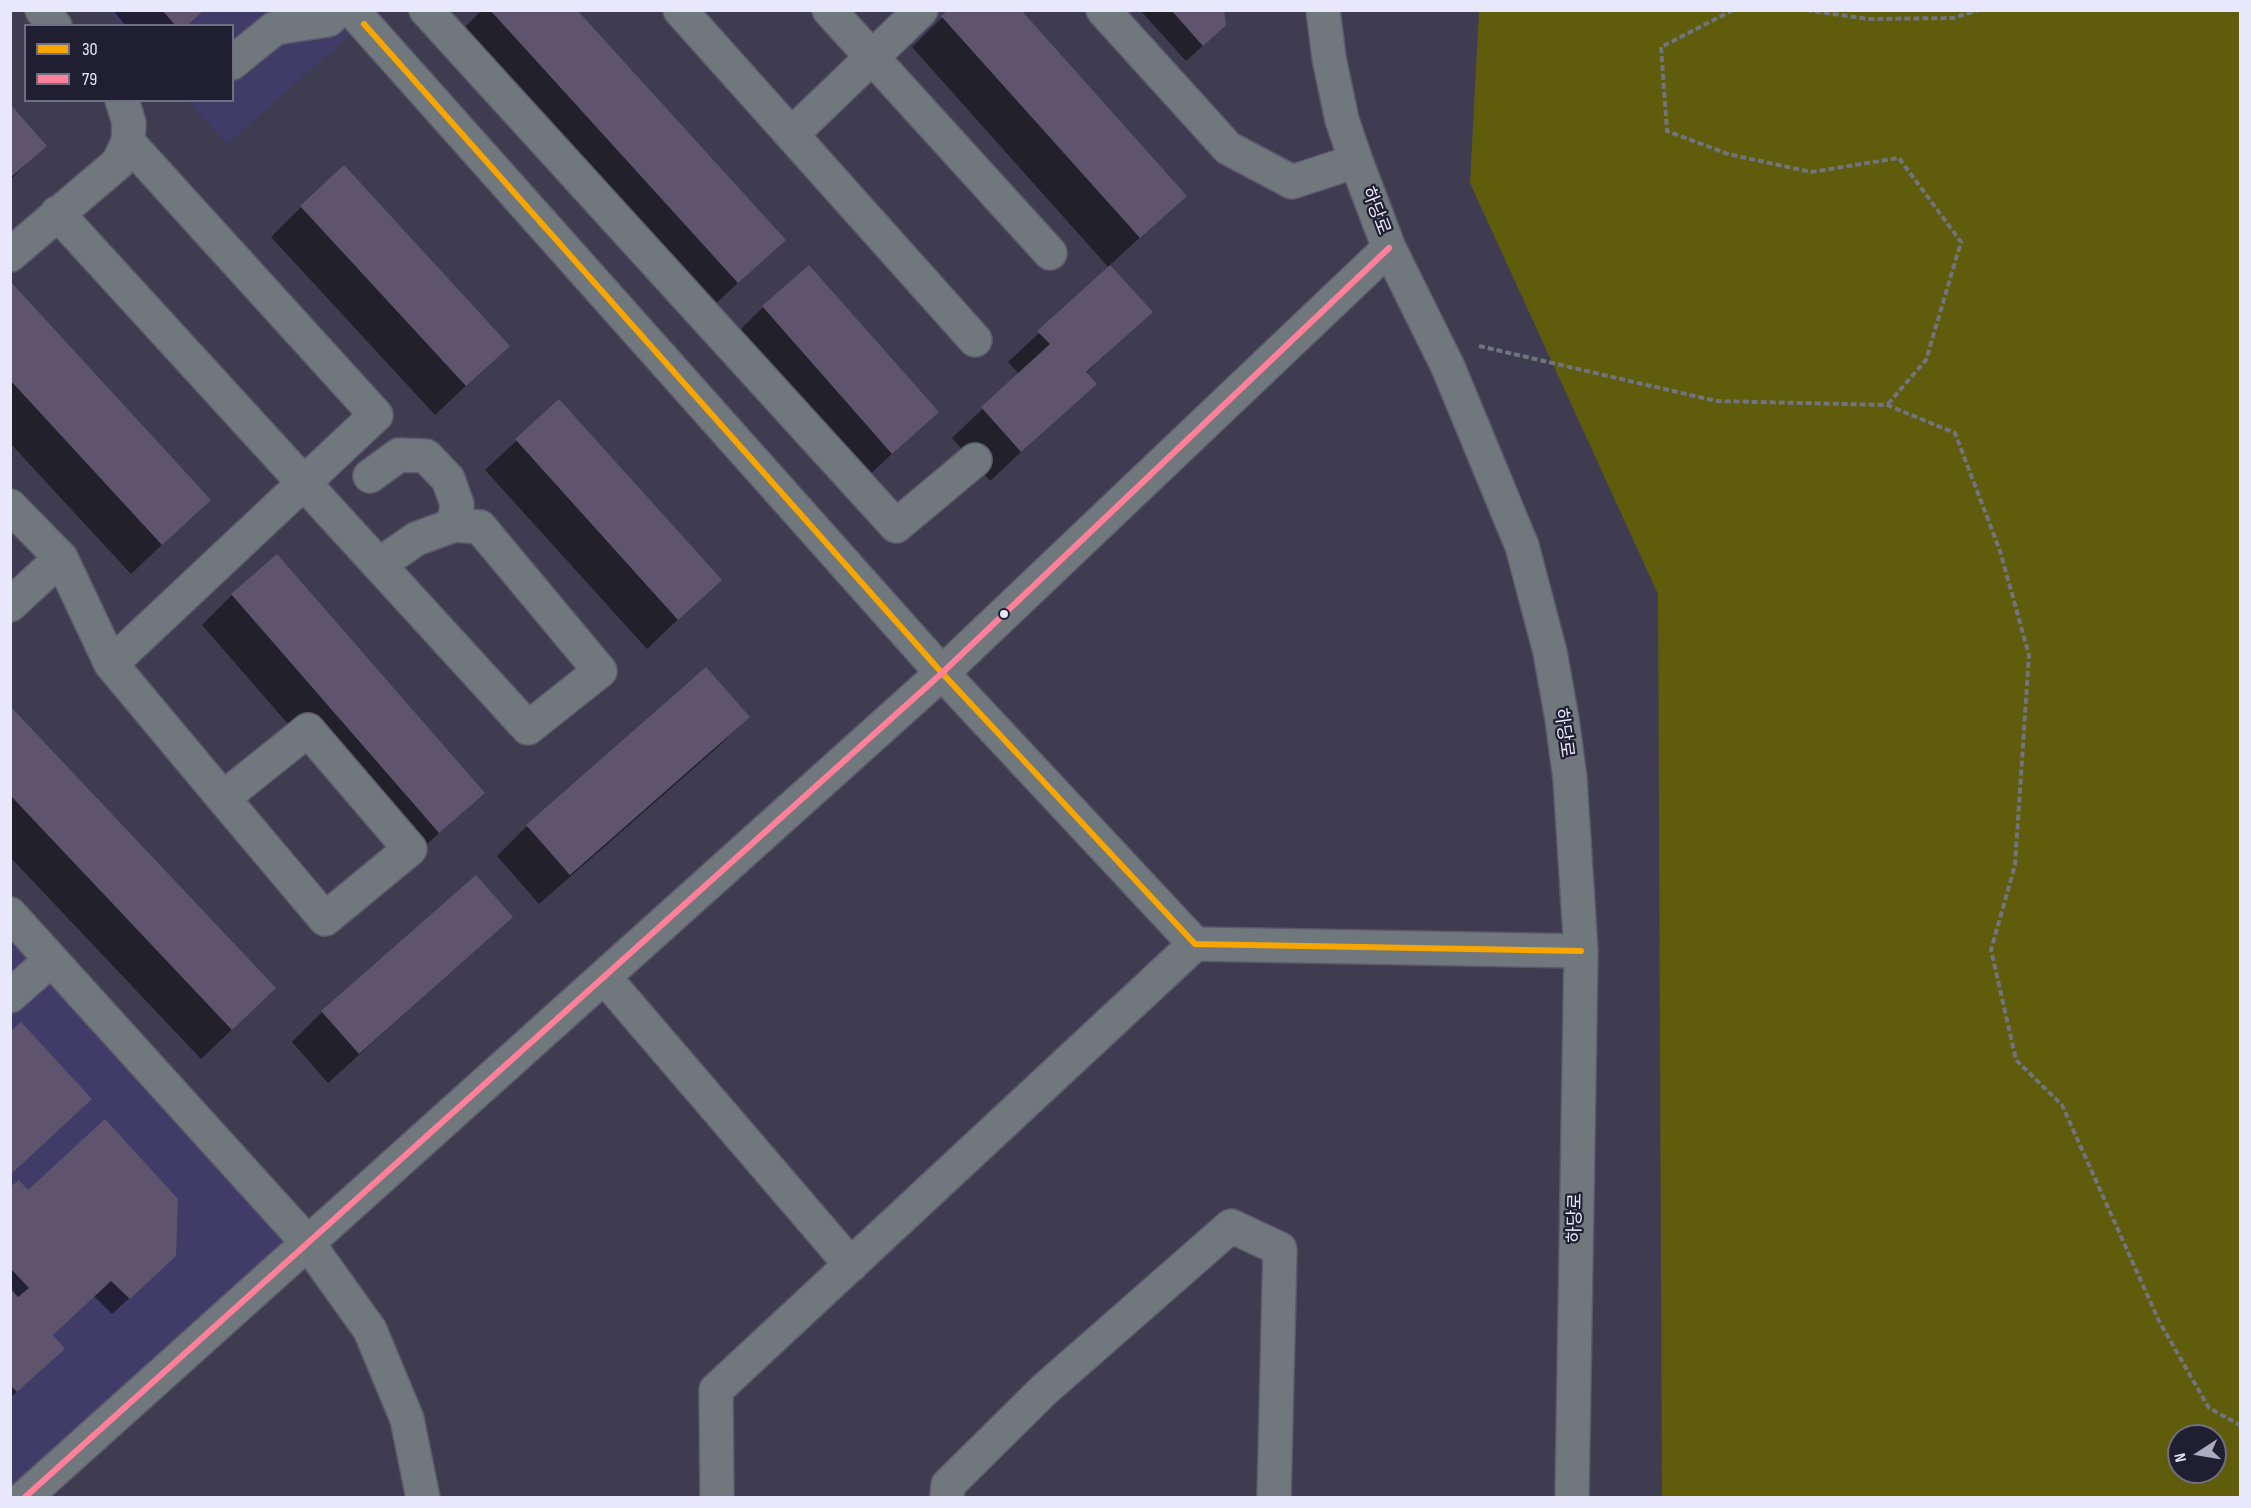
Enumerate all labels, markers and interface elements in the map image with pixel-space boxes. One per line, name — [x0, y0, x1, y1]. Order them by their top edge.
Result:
legend — [24, 24, 234, 102]
text: 30 — [82, 39, 98, 60]
text: 79 — [82, 69, 97, 90]
street label: 하당로 — [1356, 184, 1394, 238]
unlabelled marker — [998, 608, 1010, 620]
street label: 하당로 — [1549, 707, 1577, 759]
street label: 하당로 — [1565, 1193, 1587, 1243]
north arrow — [2167, 1424, 2227, 1484]
text: N — [2171, 1451, 2191, 1464]

